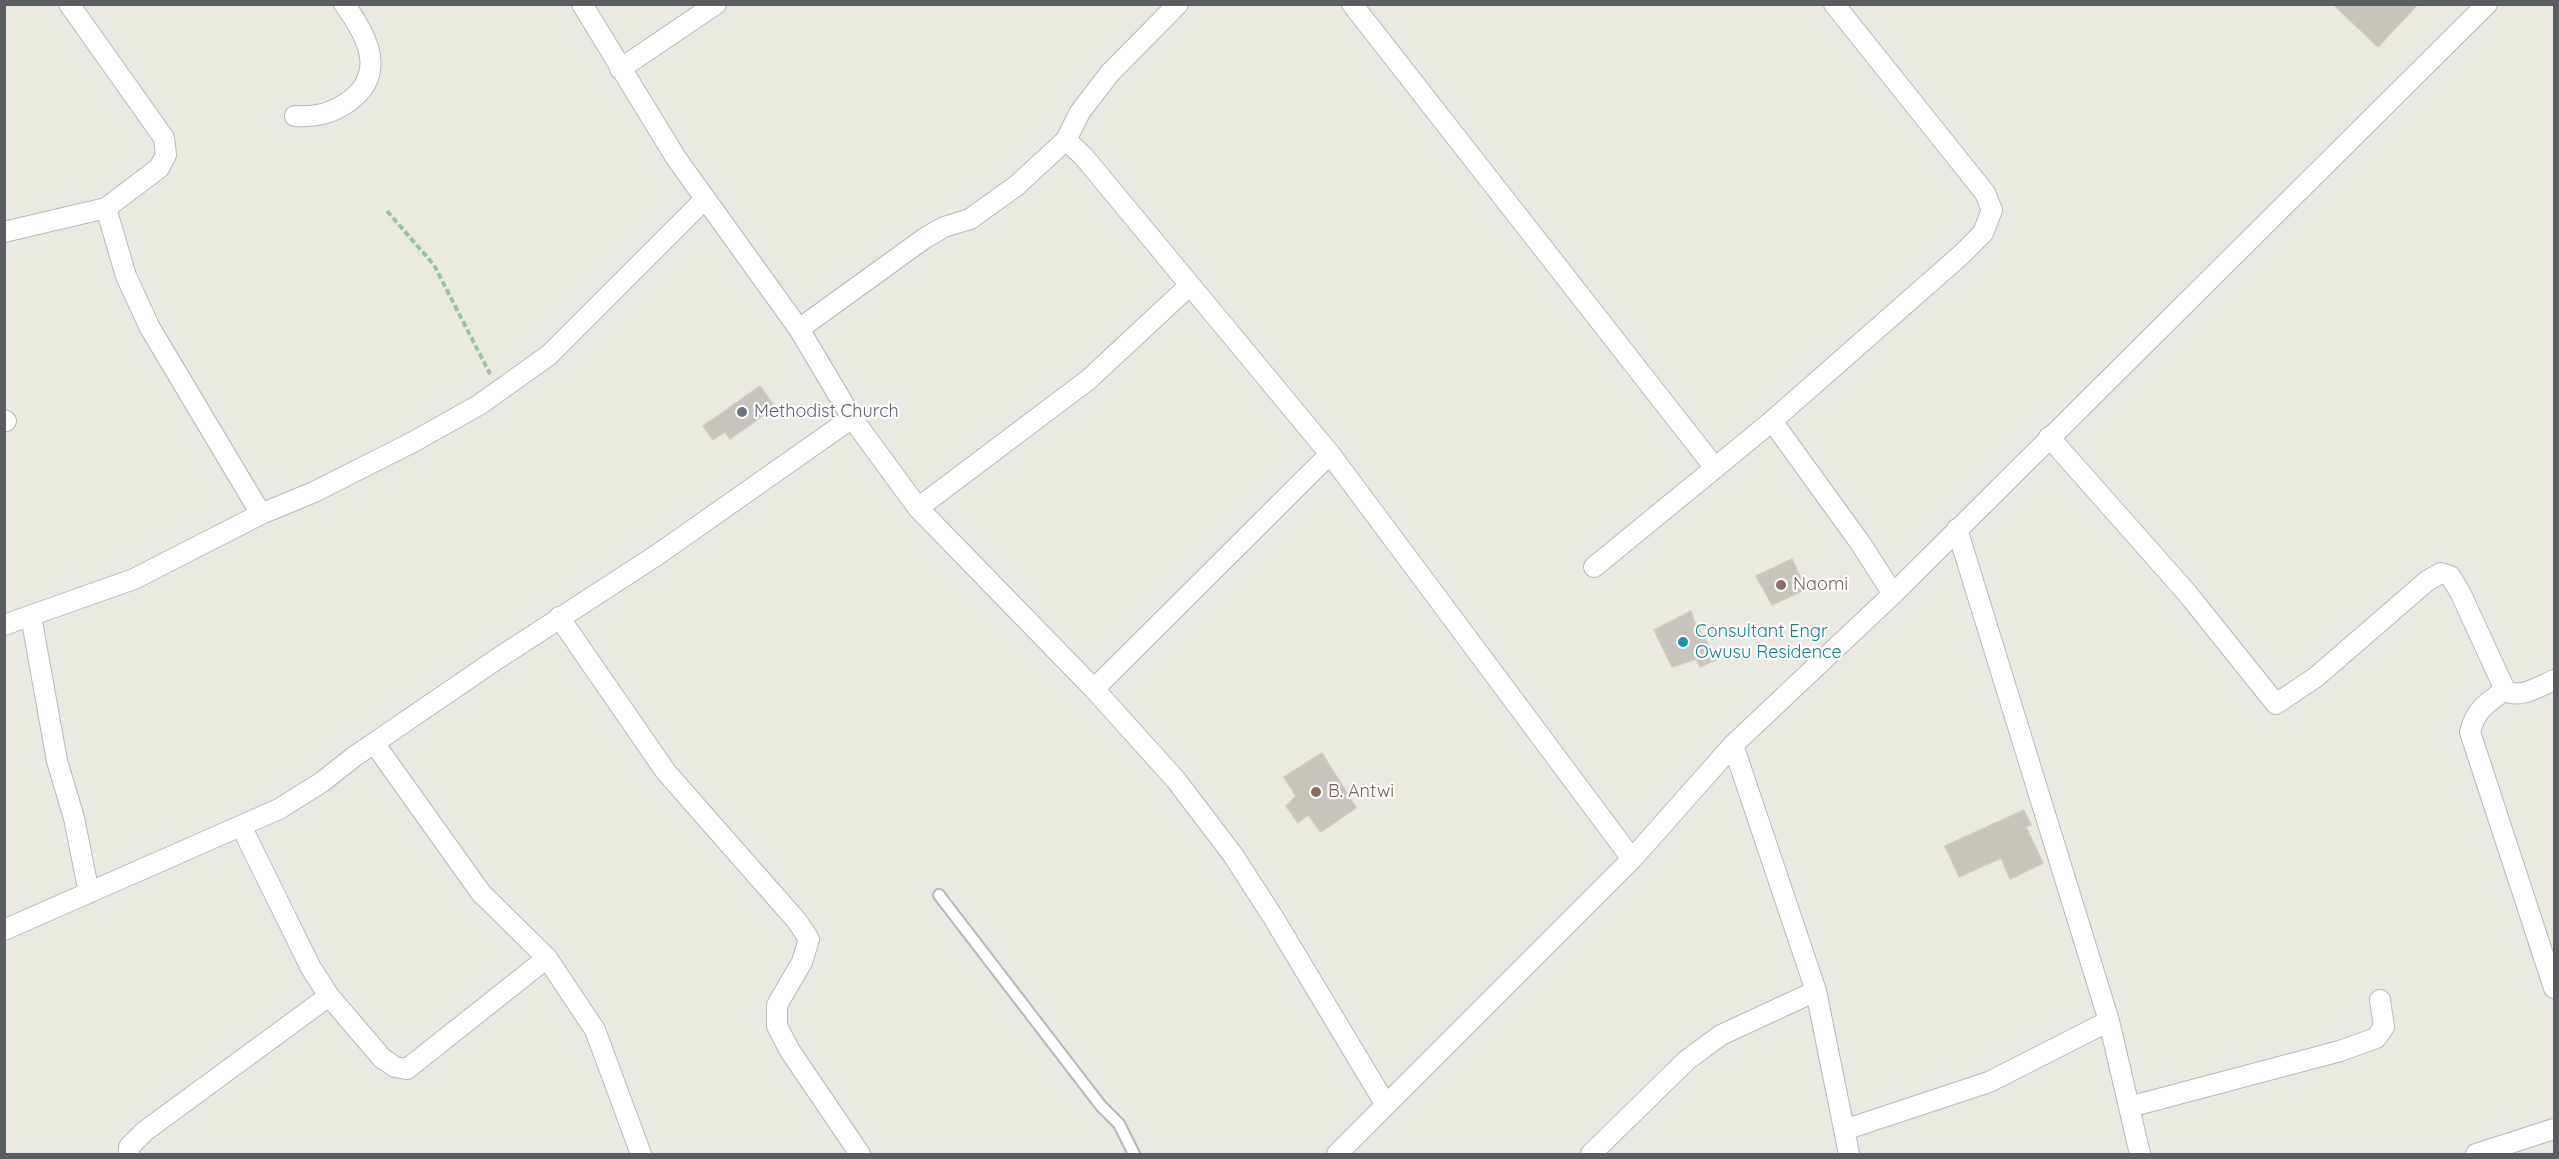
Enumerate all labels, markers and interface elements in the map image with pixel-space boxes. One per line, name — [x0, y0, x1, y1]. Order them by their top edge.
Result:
place label: Methodist Church — [754, 401, 899, 423]
marker: Methodist Church — [735, 405, 749, 419]
place label: Naomi — [1793, 574, 1848, 596]
marker: Naomi — [1774, 578, 1788, 592]
place label: Consultant Engr Owusu Residence — [1695, 621, 1842, 664]
marker: Consultant Engr Owusu Residence — [1676, 635, 1690, 649]
place label: B. Antwi — [1328, 781, 1394, 803]
marker: B. Antwi — [1309, 785, 1323, 799]

